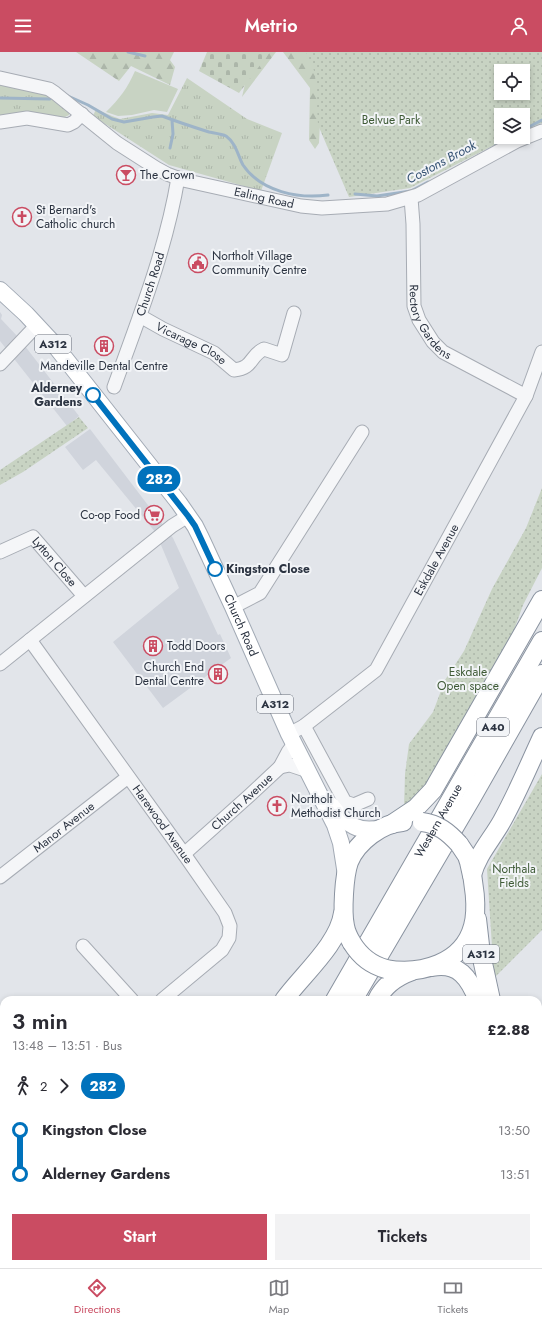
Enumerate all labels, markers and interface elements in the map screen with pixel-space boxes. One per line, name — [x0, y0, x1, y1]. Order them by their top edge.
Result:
text: Metrio — [244, 13, 298, 39]
icon: menu — [12, 15, 34, 37]
icon: person — [508, 15, 530, 37]
map controls — [494, 64, 530, 144]
button: locate — [494, 64, 530, 100]
button: layers — [494, 108, 530, 144]
park label: Belvue Park — [362, 111, 421, 129]
water label: Costons Brook — [403, 135, 480, 188]
bar icon: The Crown — [115, 164, 137, 186]
place label: The Crown — [140, 166, 195, 184]
street label: Ealing Road — [232, 183, 296, 213]
place label: St Bernard's Catholic church — [36, 201, 115, 233]
church icon: St Bernard's Catholic church — [11, 206, 33, 228]
place label: Northolt Village Community Centre — [212, 247, 307, 279]
street label: Church Road — [131, 250, 169, 319]
public building icon: Northolt Village Community Centre — [187, 252, 209, 274]
street label: Rectory Gardens — [405, 284, 455, 364]
street label: Vicarage Close — [152, 318, 231, 369]
road number: A312 — [35, 335, 71, 353]
building icon: Mandeville Dental Centre — [93, 335, 115, 357]
place label: Mandeville Dental Centre — [40, 357, 168, 375]
place label: Alderney Gardens — [30, 379, 83, 411]
marker: Alderney Gardens — [85, 387, 101, 403]
line badge: 282 — [136, 466, 182, 492]
text: 282 — [145, 469, 173, 489]
supermarket icon: Co-op Food — [143, 504, 165, 526]
place label: Co-op Food — [80, 506, 140, 524]
street label: Eskdale Avenue — [409, 521, 463, 599]
street label: Lytton Close — [28, 533, 81, 591]
place label: Kingston Close — [226, 560, 310, 578]
marker: Kingston Close — [207, 561, 223, 577]
street label: Church Road — [219, 591, 263, 659]
building icon: Todd Doors — [142, 635, 164, 657]
place label: Todd Doors — [167, 637, 226, 655]
place label: Church End Dental Centre — [135, 658, 204, 690]
building icon: Church End Dental Centre — [207, 663, 229, 685]
park label: Eskdale Open space — [437, 663, 499, 695]
road number: A312 — [257, 695, 293, 713]
road number: A40 — [477, 718, 509, 736]
street label: Church Avenue — [207, 769, 277, 835]
street label: Western Avenue — [410, 780, 467, 861]
street label: Harewood Avenue — [128, 781, 197, 867]
place label: Northolt Methodist Church — [291, 790, 381, 822]
church icon: Northolt Methodist Church — [266, 795, 288, 817]
street label: Manor Avenue — [29, 797, 98, 857]
park label: Northala Fields — [492, 860, 536, 892]
road number: A312 — [463, 945, 499, 963]
text: 3 min — [12, 1005, 68, 1037]
text: £2.88 — [487, 1019, 530, 1041]
text: 13:48 – 13:51 · Bus — [12, 1036, 122, 1055]
icon: walk — [12, 1075, 34, 1097]
icon: forward — [53, 1075, 75, 1097]
text: 282 — [89, 1076, 117, 1096]
text: 2 — [40, 1077, 47, 1096]
text: Kingston Close — [42, 1119, 147, 1141]
text: 13:50 — [498, 1121, 530, 1140]
text: Alderney Gardens — [42, 1163, 170, 1185]
text: 13:51 — [500, 1165, 530, 1184]
button: Start — [12, 1214, 267, 1260]
button: Tickets — [275, 1214, 530, 1260]
tab: Directions — [74, 1277, 120, 1317]
tab: Map — [268, 1277, 290, 1317]
tab: Tickets — [438, 1277, 468, 1317]

